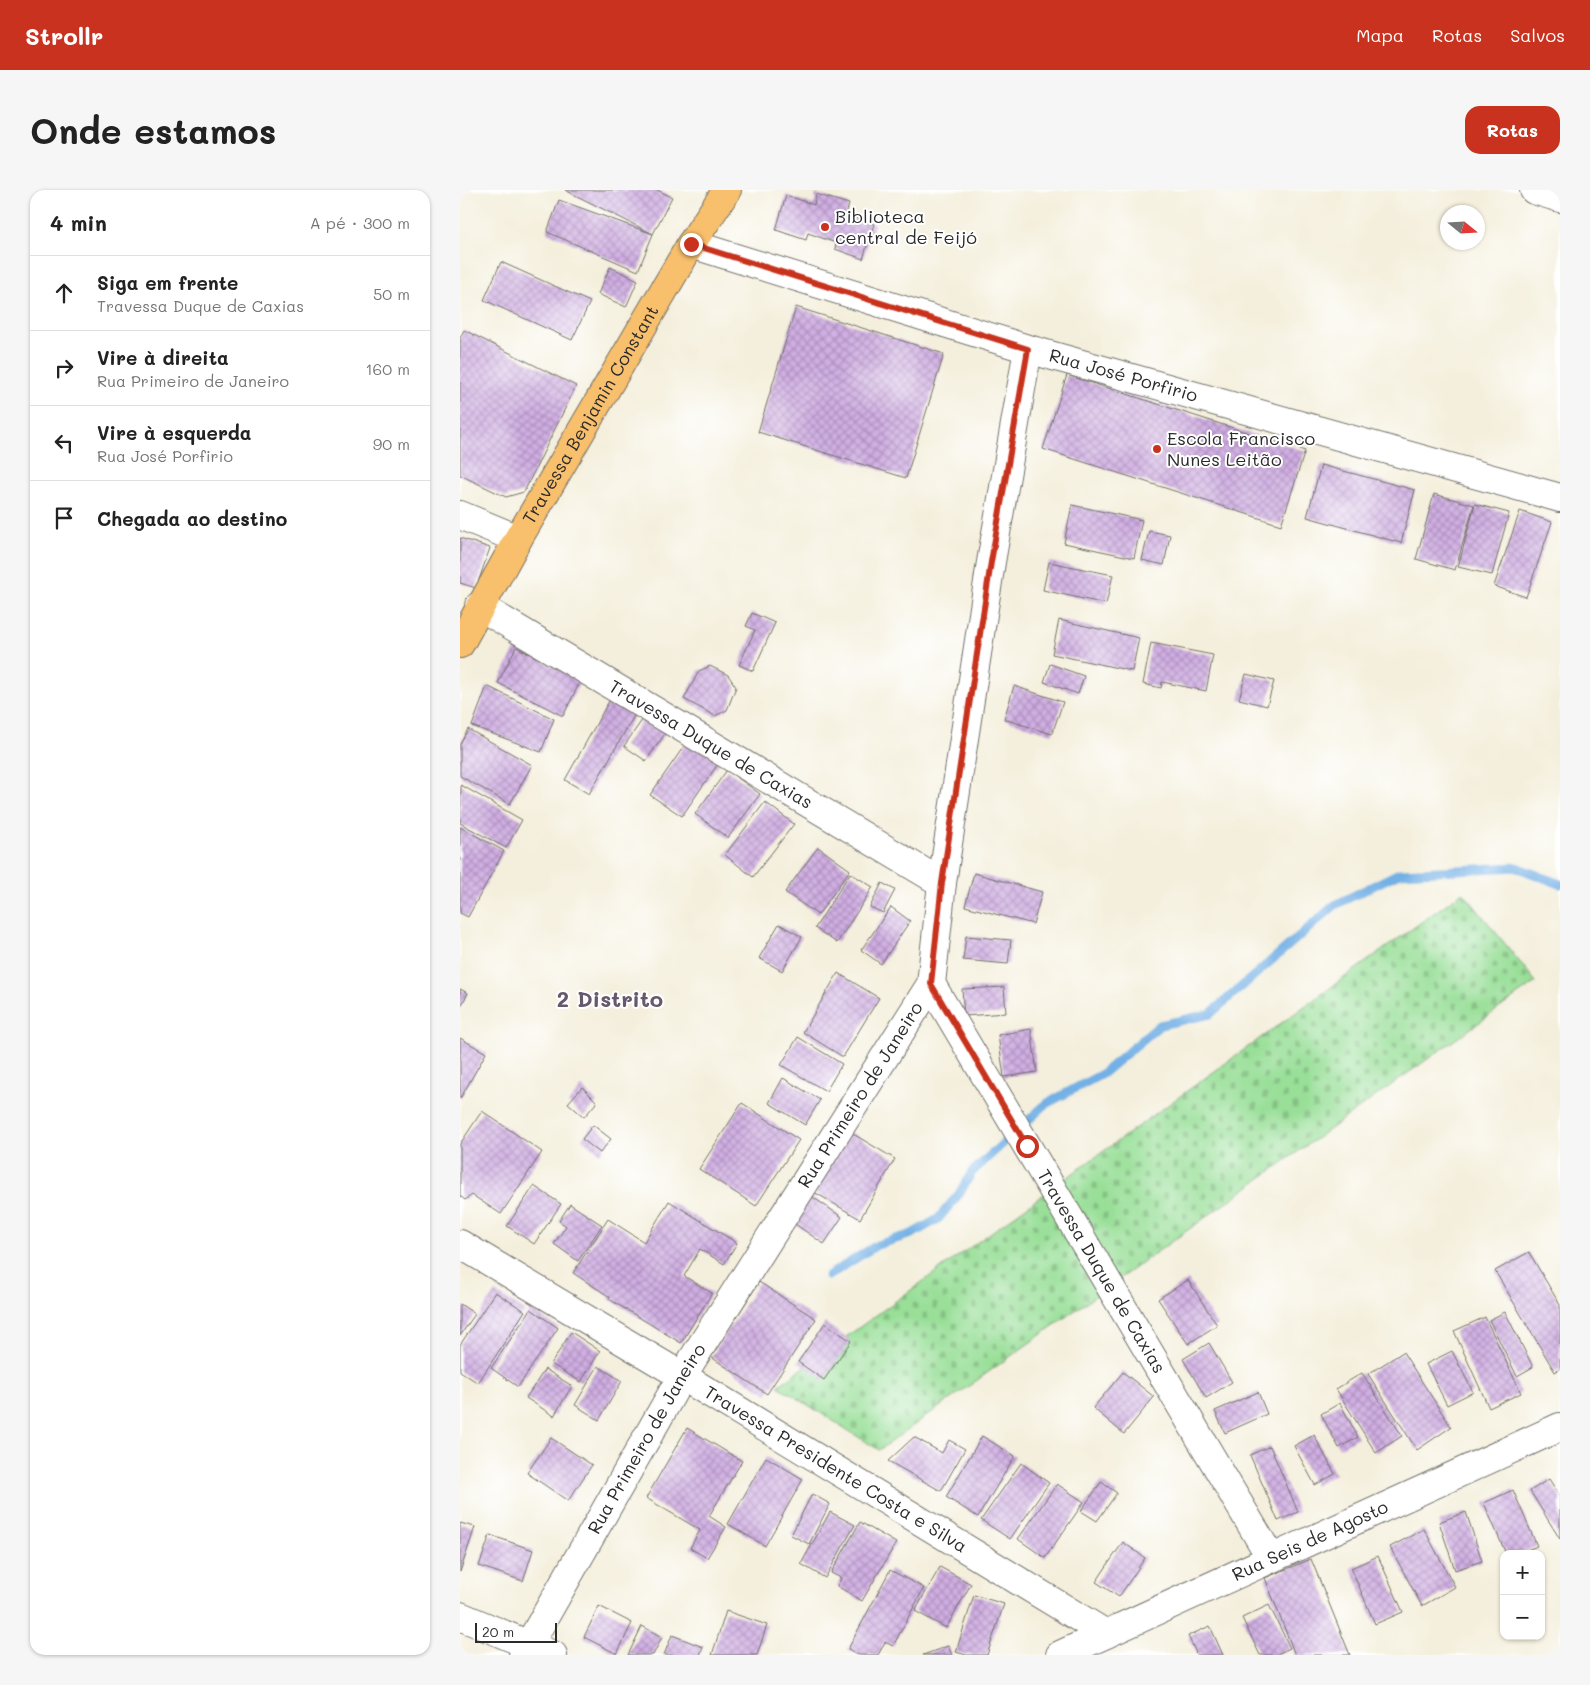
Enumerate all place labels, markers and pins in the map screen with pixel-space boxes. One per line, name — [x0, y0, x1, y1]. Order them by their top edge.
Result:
place label: Biblioteca central de Feijó — [835, 204, 977, 249]
marker: Biblioteca central de Feijó — [819, 221, 831, 233]
place label: Escola Francisco Nunes Leitão — [1167, 426, 1316, 471]
marker: Escola Francisco Nunes Leitão — [1151, 443, 1163, 455]

